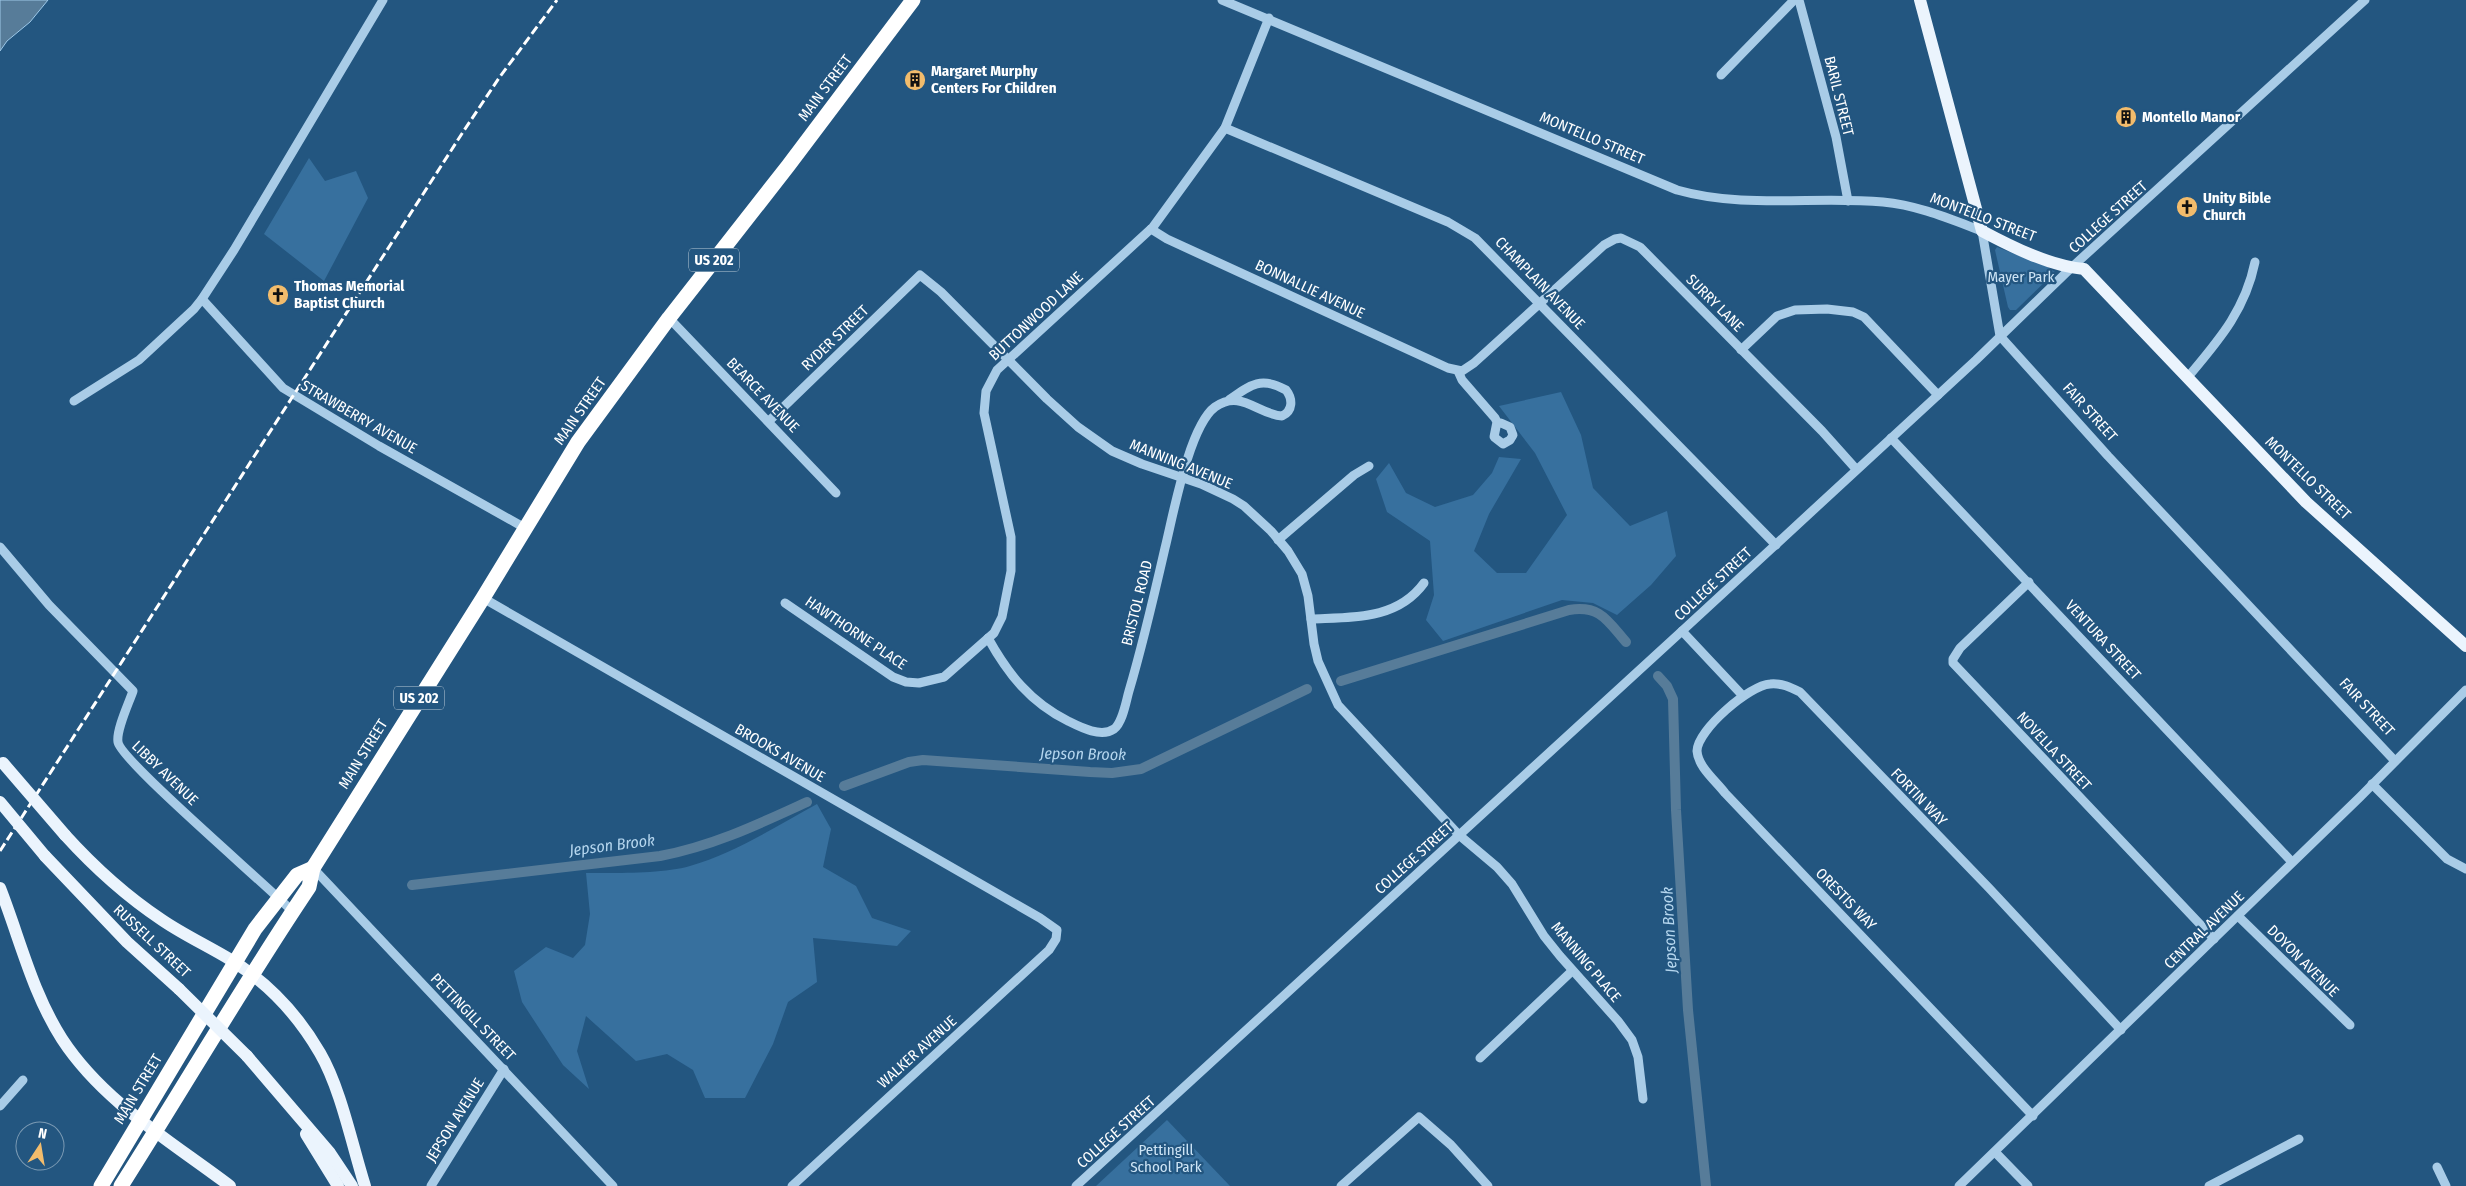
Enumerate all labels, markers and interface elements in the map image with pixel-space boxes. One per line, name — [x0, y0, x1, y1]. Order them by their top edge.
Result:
street label: MAIN STREET — [794, 51, 856, 125]
street label: BARIL STREET — [1820, 54, 1858, 138]
place label: Margaret Murphy Centers For Children — [931, 62, 1057, 97]
building icon: Margaret Murphy Centers For Children — [903, 68, 927, 92]
building icon: Montello Manor — [2114, 105, 2138, 129]
street label: MONTELLO STREET — [1537, 108, 1647, 168]
place label: Montello Manor — [2142, 108, 2241, 126]
street label: COLLEGE STREET — [2065, 177, 2151, 257]
street label: MONTELLO STREET — [1928, 189, 2038, 245]
place label: Unity Bible Church — [2203, 189, 2271, 224]
church icon: Unity Bible Church — [2175, 195, 2199, 219]
street label: CHAMPLAIN AVENUE — [1491, 233, 1589, 333]
road number: US 202 — [689, 248, 739, 272]
street label: BONNALLIE AVENUE — [1252, 256, 1368, 322]
street label: BUTTONWOOD LANE — [985, 268, 1087, 364]
park label: Mayer Park — [1987, 268, 2055, 286]
street label: SURRY LANE — [1683, 271, 1747, 335]
place label: Thomas Memorial Baptist Church — [294, 277, 405, 312]
church icon: Thomas Memorial Baptist Church — [266, 283, 290, 307]
street label: RYDER STREET — [798, 302, 872, 374]
street label: BEARCE AVENUE — [723, 354, 803, 436]
street label: MAIN STREET — [550, 374, 610, 448]
street label: STRAWBERRY AVENUE — [298, 376, 420, 458]
street label: FAIR STREET — [2059, 379, 2121, 445]
street label: MONTELLO STREET — [2262, 433, 2355, 523]
street label: MANNING AVENUE — [1127, 435, 1235, 493]
street label: COLLEGE STREET — [1671, 544, 1755, 624]
street label: BRISTOL ROAD — [1118, 558, 1156, 648]
street label: HAWTHORNE PLACE — [802, 592, 910, 674]
street label: VENTURA STREET — [2062, 596, 2145, 684]
street label: FAIR STREET — [2336, 674, 2398, 740]
road number: US 202 — [394, 686, 444, 710]
street label: NOVELLA STREET — [2013, 708, 2095, 794]
street label: MAIN STREET — [335, 716, 391, 792]
street label: BROOKS AVENUE — [732, 720, 828, 786]
street label: LIBBY AVENUE — [128, 737, 202, 809]
water label: Jepson Brook — [1039, 744, 1126, 764]
street label: FORTIN WAY — [1887, 764, 1951, 830]
street label: COLLEGE STREET — [1371, 818, 1457, 898]
water label: Jepson Brook — [567, 830, 656, 860]
street label: ORESTIS WAY — [1812, 864, 1880, 934]
water label: Jepson Brook — [1657, 886, 1681, 975]
street label: CENTRAL AVENUE — [2160, 887, 2248, 973]
street label: RUSSELL STREET — [110, 901, 194, 981]
street label: MANNING PLACE — [1547, 918, 1625, 1006]
street label: DOYON AVENUE — [2263, 921, 2343, 1001]
street label: PETTINGILL STREET — [427, 970, 519, 1064]
street label: WALKER AVENUE — [874, 1012, 960, 1092]
street label: MAIN STREET — [110, 1051, 166, 1127]
street label: JEPSON AVENUE — [422, 1075, 488, 1165]
street label: COLLEGE STREET — [1073, 1092, 1159, 1172]
north arrow — [15, 1121, 65, 1171]
text: N — [37, 1125, 48, 1143]
park label: Pettingill School Park — [1130, 1141, 1202, 1176]

